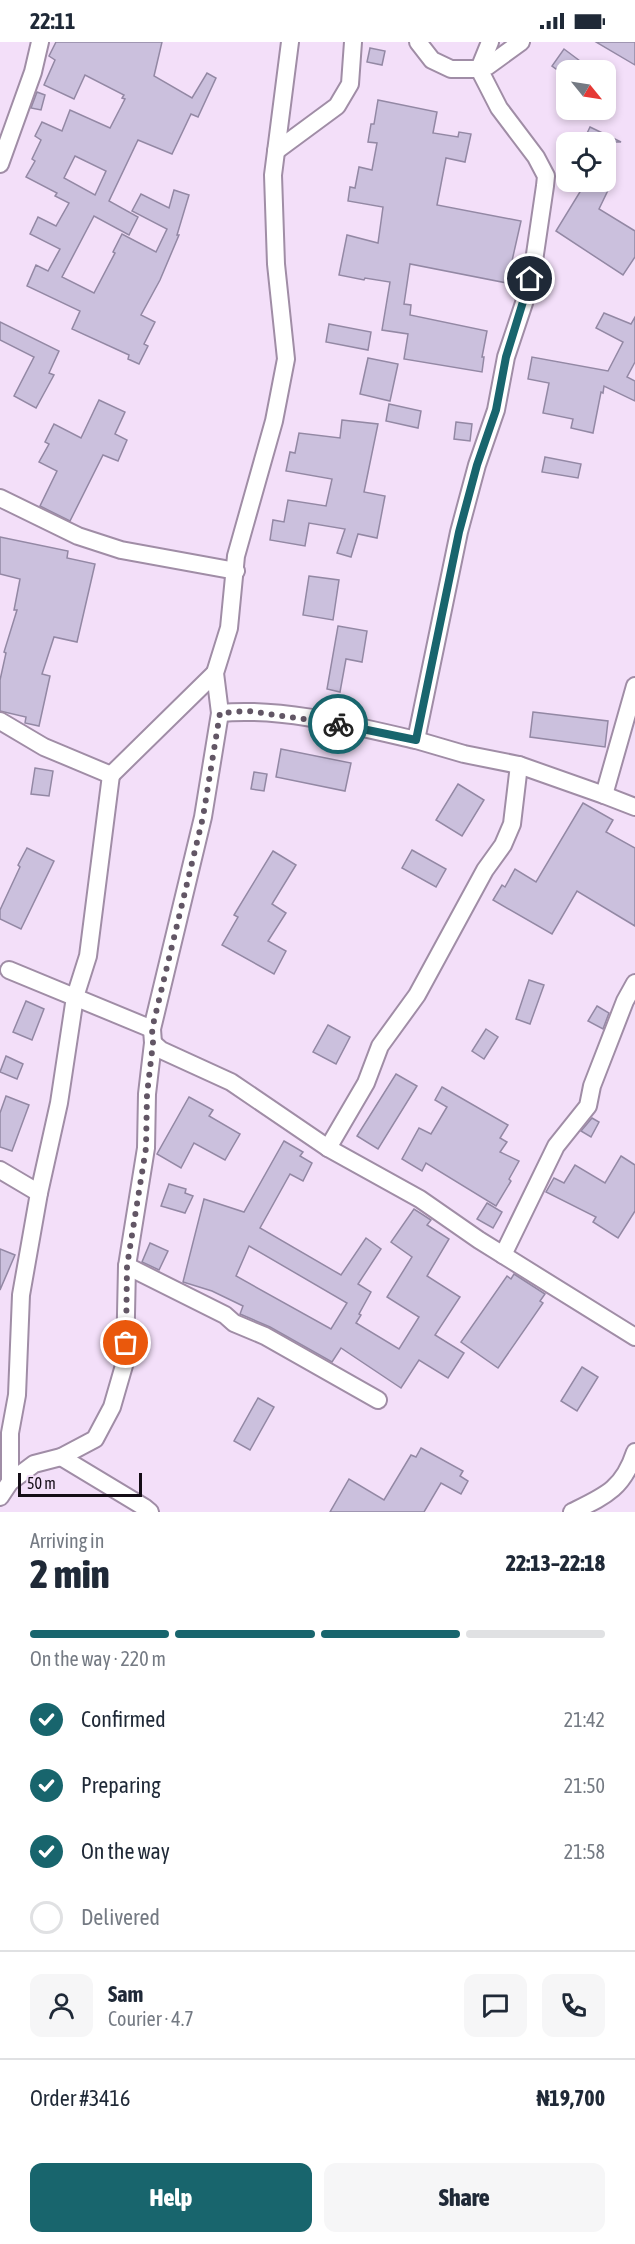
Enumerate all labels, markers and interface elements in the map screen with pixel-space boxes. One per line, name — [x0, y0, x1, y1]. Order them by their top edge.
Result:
text: 22:11 — [30, 8, 75, 34]
north arrow — [556, 60, 616, 120]
map controls — [556, 60, 616, 192]
button: locate — [556, 132, 616, 192]
pin — [504, 253, 555, 304]
icon: home — [513, 262, 546, 295]
courier — [308, 694, 368, 754]
icon: bike — [322, 708, 355, 741]
pin — [100, 1317, 151, 1368]
icon: bag — [109, 1326, 142, 1359]
scale bar — [18, 1470, 142, 1498]
text: 50 m — [27, 1474, 56, 1492]
text: Arriving in — [30, 1529, 104, 1552]
text: 22:13–22:18 — [506, 1550, 605, 1576]
text: 2 min — [30, 1552, 110, 1596]
text: On the way · 220 m — [30, 1647, 166, 1670]
icon: check — [30, 1703, 63, 1736]
text: Confirmed — [81, 1706, 166, 1732]
text: 21:42 — [564, 1708, 605, 1731]
icon: check — [30, 1769, 63, 1802]
text: Preparing — [81, 1772, 161, 1798]
text: 21:50 — [564, 1774, 605, 1797]
icon: check — [30, 1835, 63, 1868]
text: On the way — [81, 1838, 170, 1864]
text: 21:58 — [564, 1840, 605, 1863]
text: Delivered — [81, 1904, 160, 1930]
button: person — [30, 1974, 93, 2037]
button: chat — [464, 1974, 527, 2037]
button: phone — [542, 1974, 605, 2037]
text: Sam — [108, 1981, 143, 2007]
text: Courier · 4.7 — [108, 2007, 194, 2030]
text: Order #3416 — [30, 2085, 130, 2111]
text: ₦19,700 — [536, 2085, 605, 2111]
button: Help — [30, 2163, 312, 2232]
button: Share — [324, 2163, 605, 2232]

